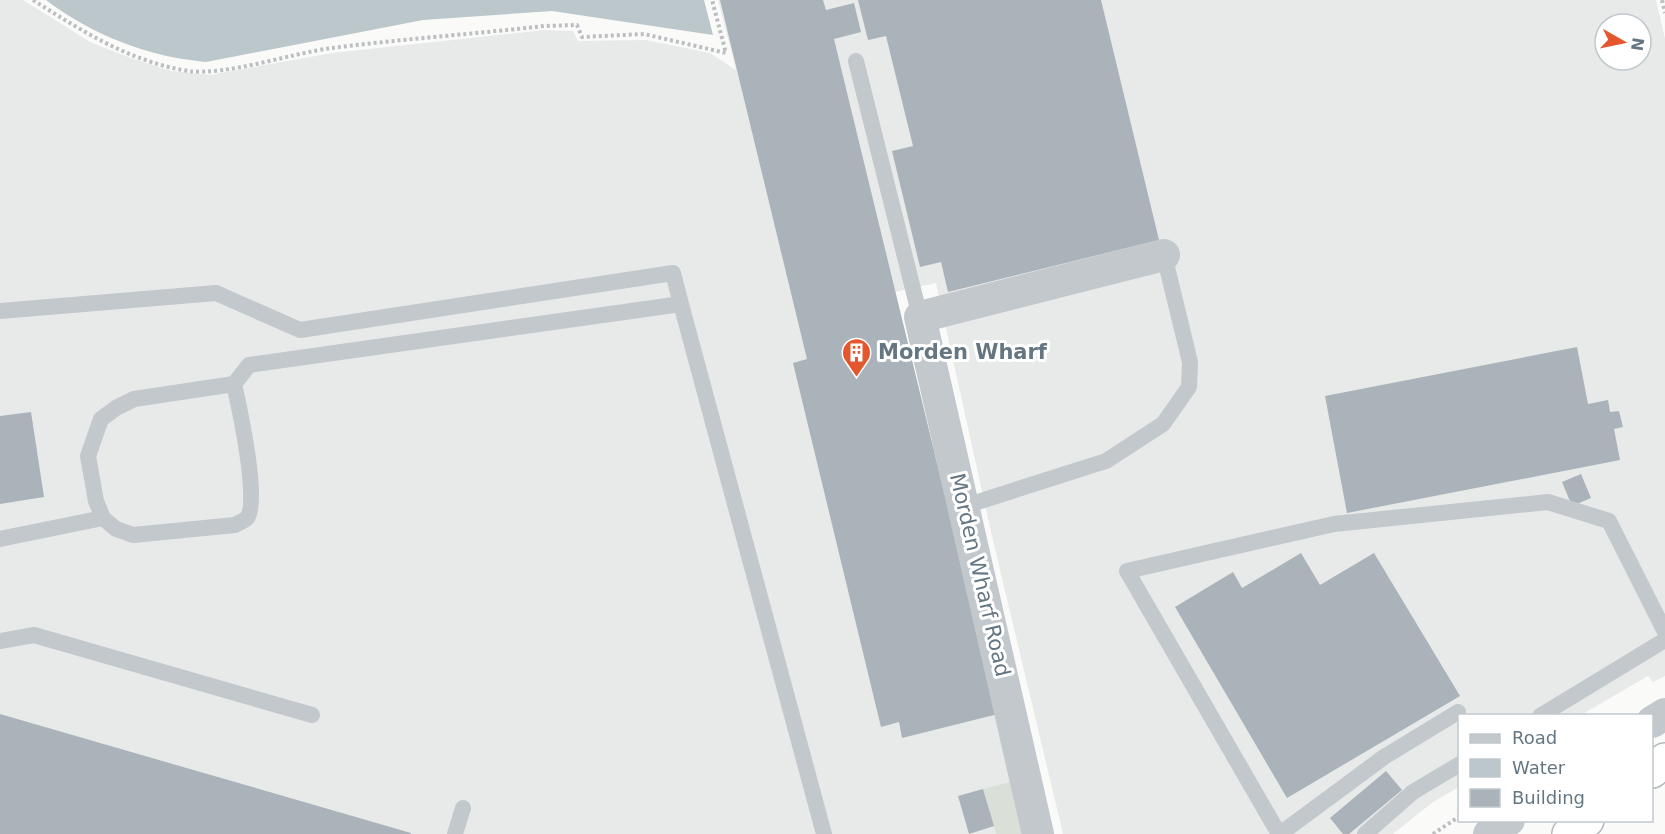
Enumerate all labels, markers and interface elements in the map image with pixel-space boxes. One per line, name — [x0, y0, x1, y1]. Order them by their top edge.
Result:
north arrow — [1593, 12, 1653, 72]
text: N — [1627, 36, 1648, 52]
building icon: Morden Wharf — [841, 336, 873, 378]
place label: Morden Wharf — [878, 340, 1048, 364]
street label: Morden Wharf Road — [945, 471, 1015, 679]
legend — [1458, 714, 1653, 822]
text: Road — [1512, 727, 1557, 748]
text: Water — [1512, 757, 1566, 778]
text: Building — [1512, 787, 1585, 808]

